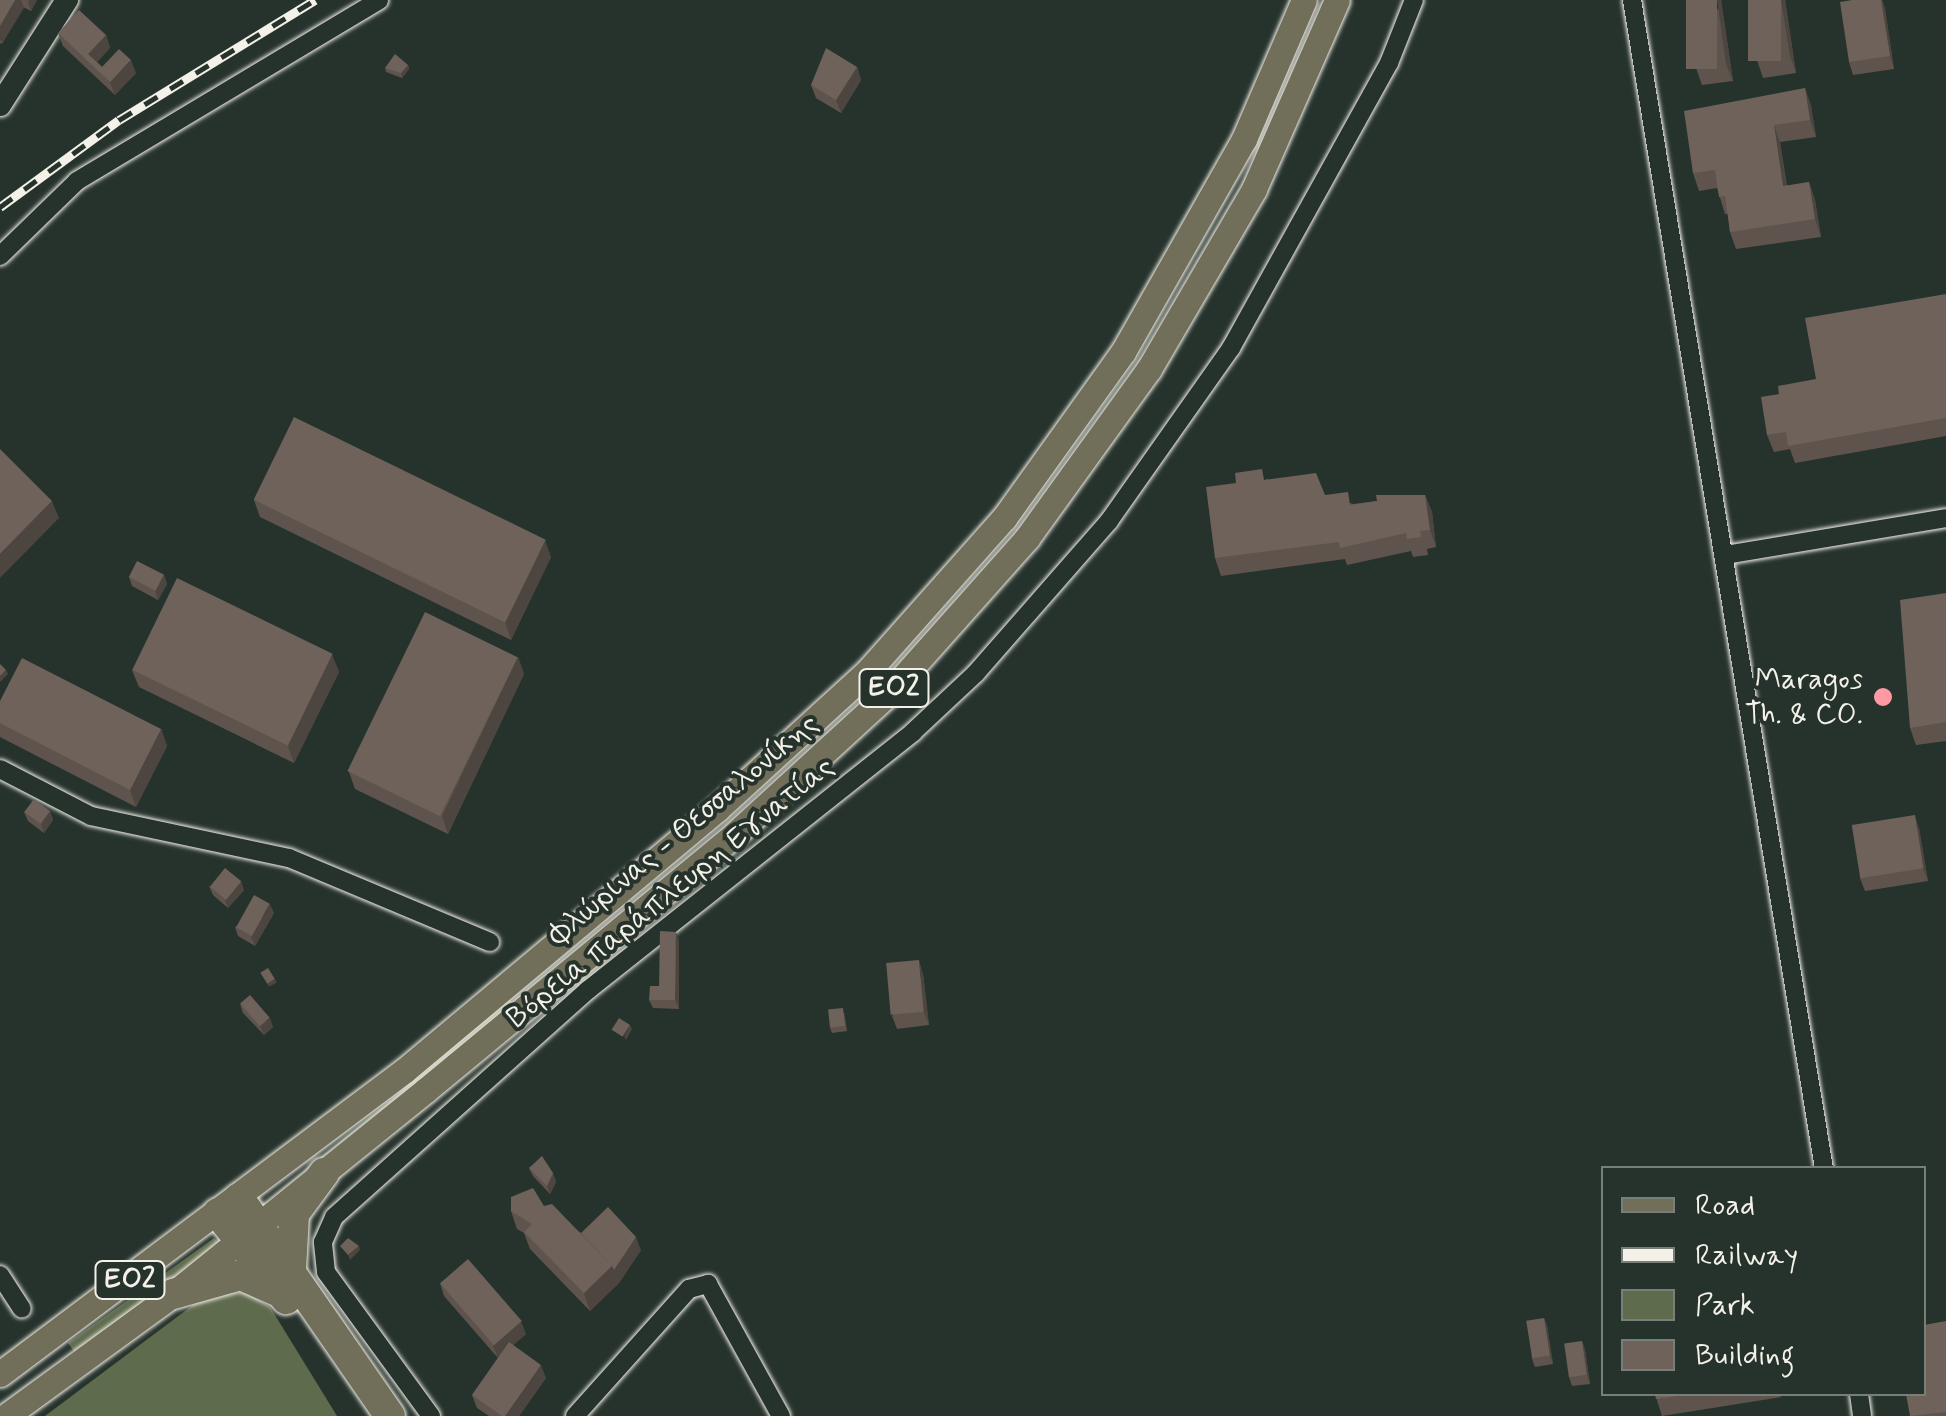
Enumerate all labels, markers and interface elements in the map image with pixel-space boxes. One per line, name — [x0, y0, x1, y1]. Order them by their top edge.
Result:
place label: Maragos Th. & CO. — [1745, 662, 1863, 732]
road number: ΕΟ2 — [856, 665, 932, 711]
marker: Maragos Th. & CO. — [1872, 686, 1894, 708]
street label: Φλώρινας - Θεσσαλονίκης — [542, 706, 826, 954]
street label: Βόρεια παράπλευρη Εγνατίας — [500, 750, 842, 1036]
legend — [1601, 1166, 1926, 1396]
text: Road — [1695, 1186, 1755, 1225]
text: Railway — [1695, 1236, 1798, 1275]
road number: ΕΟ2 — [92, 1257, 168, 1303]
text: Park — [1695, 1286, 1755, 1325]
text: Building — [1695, 1336, 1794, 1375]

